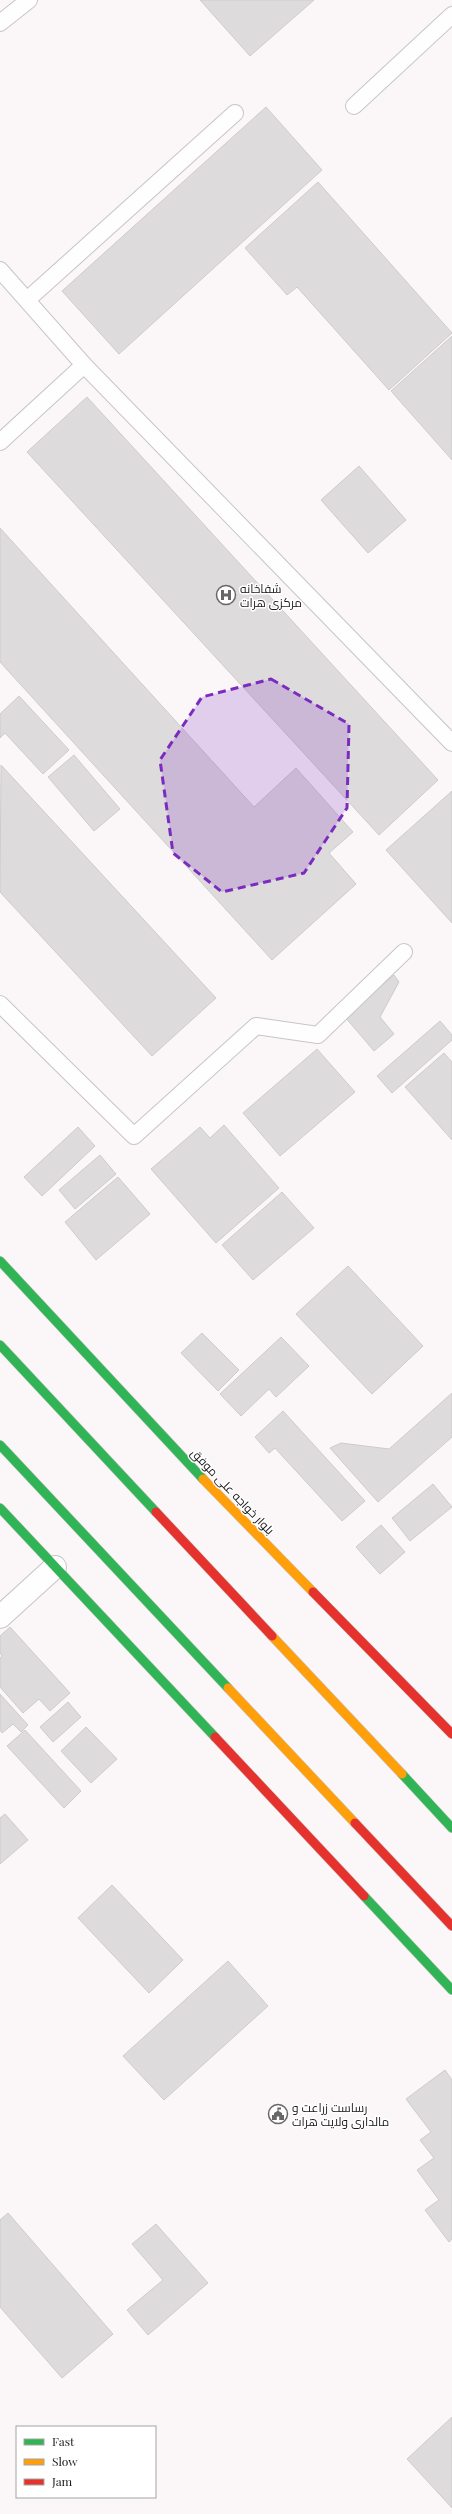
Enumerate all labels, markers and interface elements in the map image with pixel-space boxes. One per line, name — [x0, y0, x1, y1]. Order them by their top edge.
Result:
place label: شفاخانه مرکزی هرات — [240, 580, 302, 610]
hospital icon: شفاخانه مرکزی هرات — [215, 584, 237, 606]
street label: بلوار خواجه علی موفق — [188, 1445, 278, 1537]
place label: رساست زراعت و مالداری ولایت هرات — [292, 2099, 389, 2129]
public building icon: رساست زراعت و مالداری ولایت هرات — [267, 2103, 289, 2125]
legend — [16, 2426, 156, 2498]
text: Fast — [52, 2433, 75, 2449]
text: Slow — [52, 2453, 78, 2469]
text: Jam — [51, 2473, 73, 2489]

